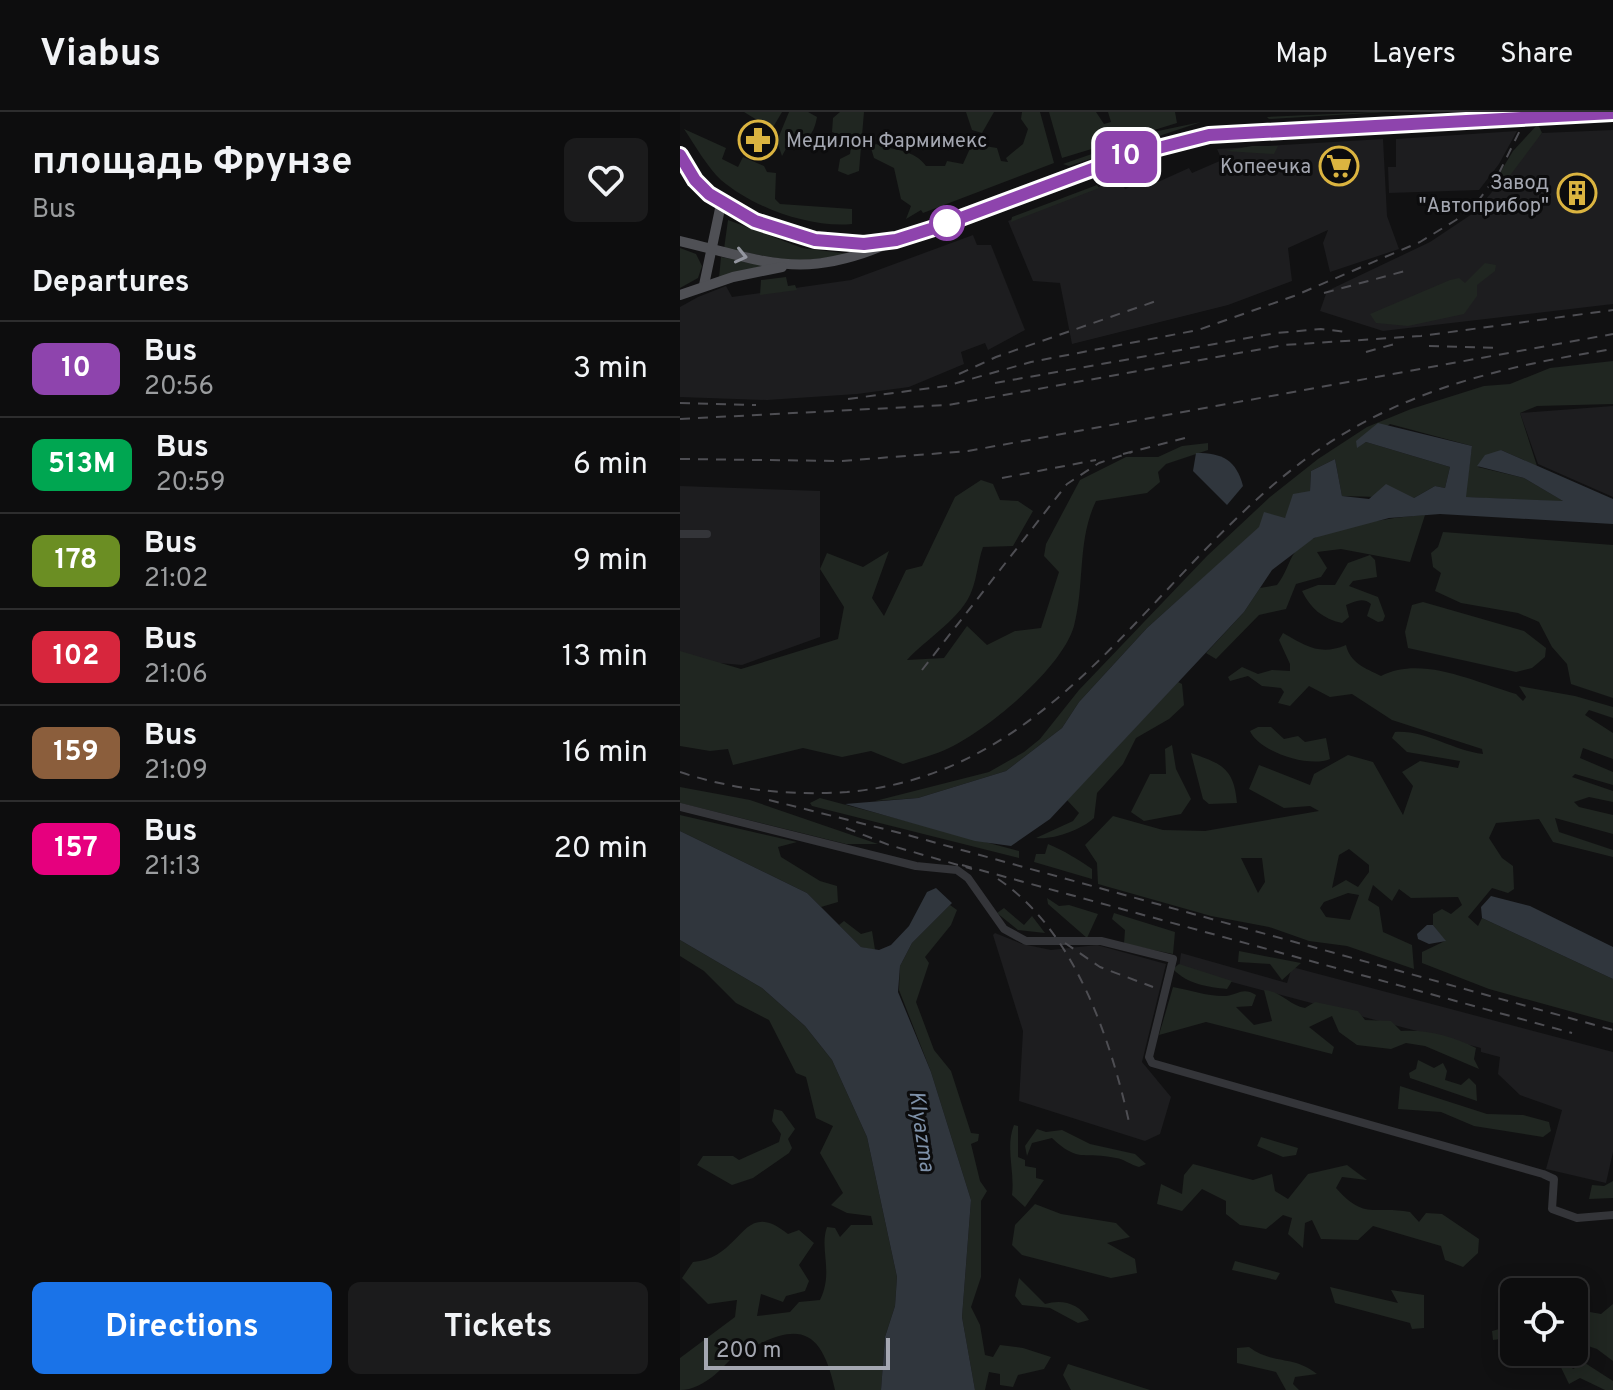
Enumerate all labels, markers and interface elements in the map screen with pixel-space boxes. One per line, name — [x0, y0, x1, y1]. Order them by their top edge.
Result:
text: Viabus — [40, 31, 161, 80]
text: Map — [1275, 37, 1328, 73]
text: Layers — [1372, 37, 1456, 73]
text: Share — [1500, 37, 1573, 73]
pharmacy icon: Медилон Фармимекс — [737, 119, 779, 161]
place label: Медилон Фармимекс — [786, 129, 987, 155]
line badge: 10 — [1090, 131, 1162, 183]
button: heart — [564, 138, 648, 222]
text: площадь Фрунзе — [32, 139, 352, 188]
text: 10 — [1111, 139, 1141, 175]
supermarket icon: Копеечка — [1318, 145, 1360, 187]
place label: Копеечка — [1220, 155, 1311, 181]
place label: Завод "Автоприбор" — [1419, 171, 1549, 220]
building icon: Завод "Автоприбор" — [1556, 172, 1598, 214]
text: Bus — [32, 194, 76, 227]
unlabelled marker — [930, 206, 964, 240]
one-way arrow — [734, 247, 748, 264]
text: Departures — [32, 265, 190, 302]
text: Bus — [144, 334, 197, 371]
text: 10 — [61, 351, 91, 387]
text: 3 min — [573, 351, 648, 388]
text: 20:56 — [144, 371, 214, 404]
text: Bus — [156, 430, 209, 467]
text: 513М — [48, 447, 116, 483]
text: 6 min — [573, 447, 648, 484]
text: 20:59 — [156, 467, 226, 500]
text: Bus — [144, 526, 197, 563]
text: 178 — [55, 543, 97, 579]
text: 9 min — [573, 543, 648, 580]
text: 21:02 — [144, 563, 208, 596]
text: Bus — [144, 622, 197, 659]
text: 102 — [53, 639, 99, 675]
text: 13 min — [562, 639, 648, 676]
text: 21:06 — [144, 659, 208, 692]
text: Bus — [144, 718, 197, 755]
text: 159 — [53, 735, 99, 771]
text: 16 min — [562, 735, 648, 772]
text: 21:09 — [144, 755, 208, 788]
text: Bus — [144, 814, 197, 851]
text: 157 — [54, 831, 98, 867]
text: 20 min — [553, 831, 648, 868]
text: 21:13 — [144, 851, 201, 884]
water label: Klyazma — [901, 1089, 940, 1174]
map controls — [1500, 1278, 1588, 1366]
button: locate — [1500, 1278, 1588, 1366]
button: Directions — [32, 1282, 332, 1374]
button: Tickets — [348, 1282, 648, 1374]
scale bar — [704, 1334, 890, 1370]
text: 200 m — [716, 1338, 781, 1365]

